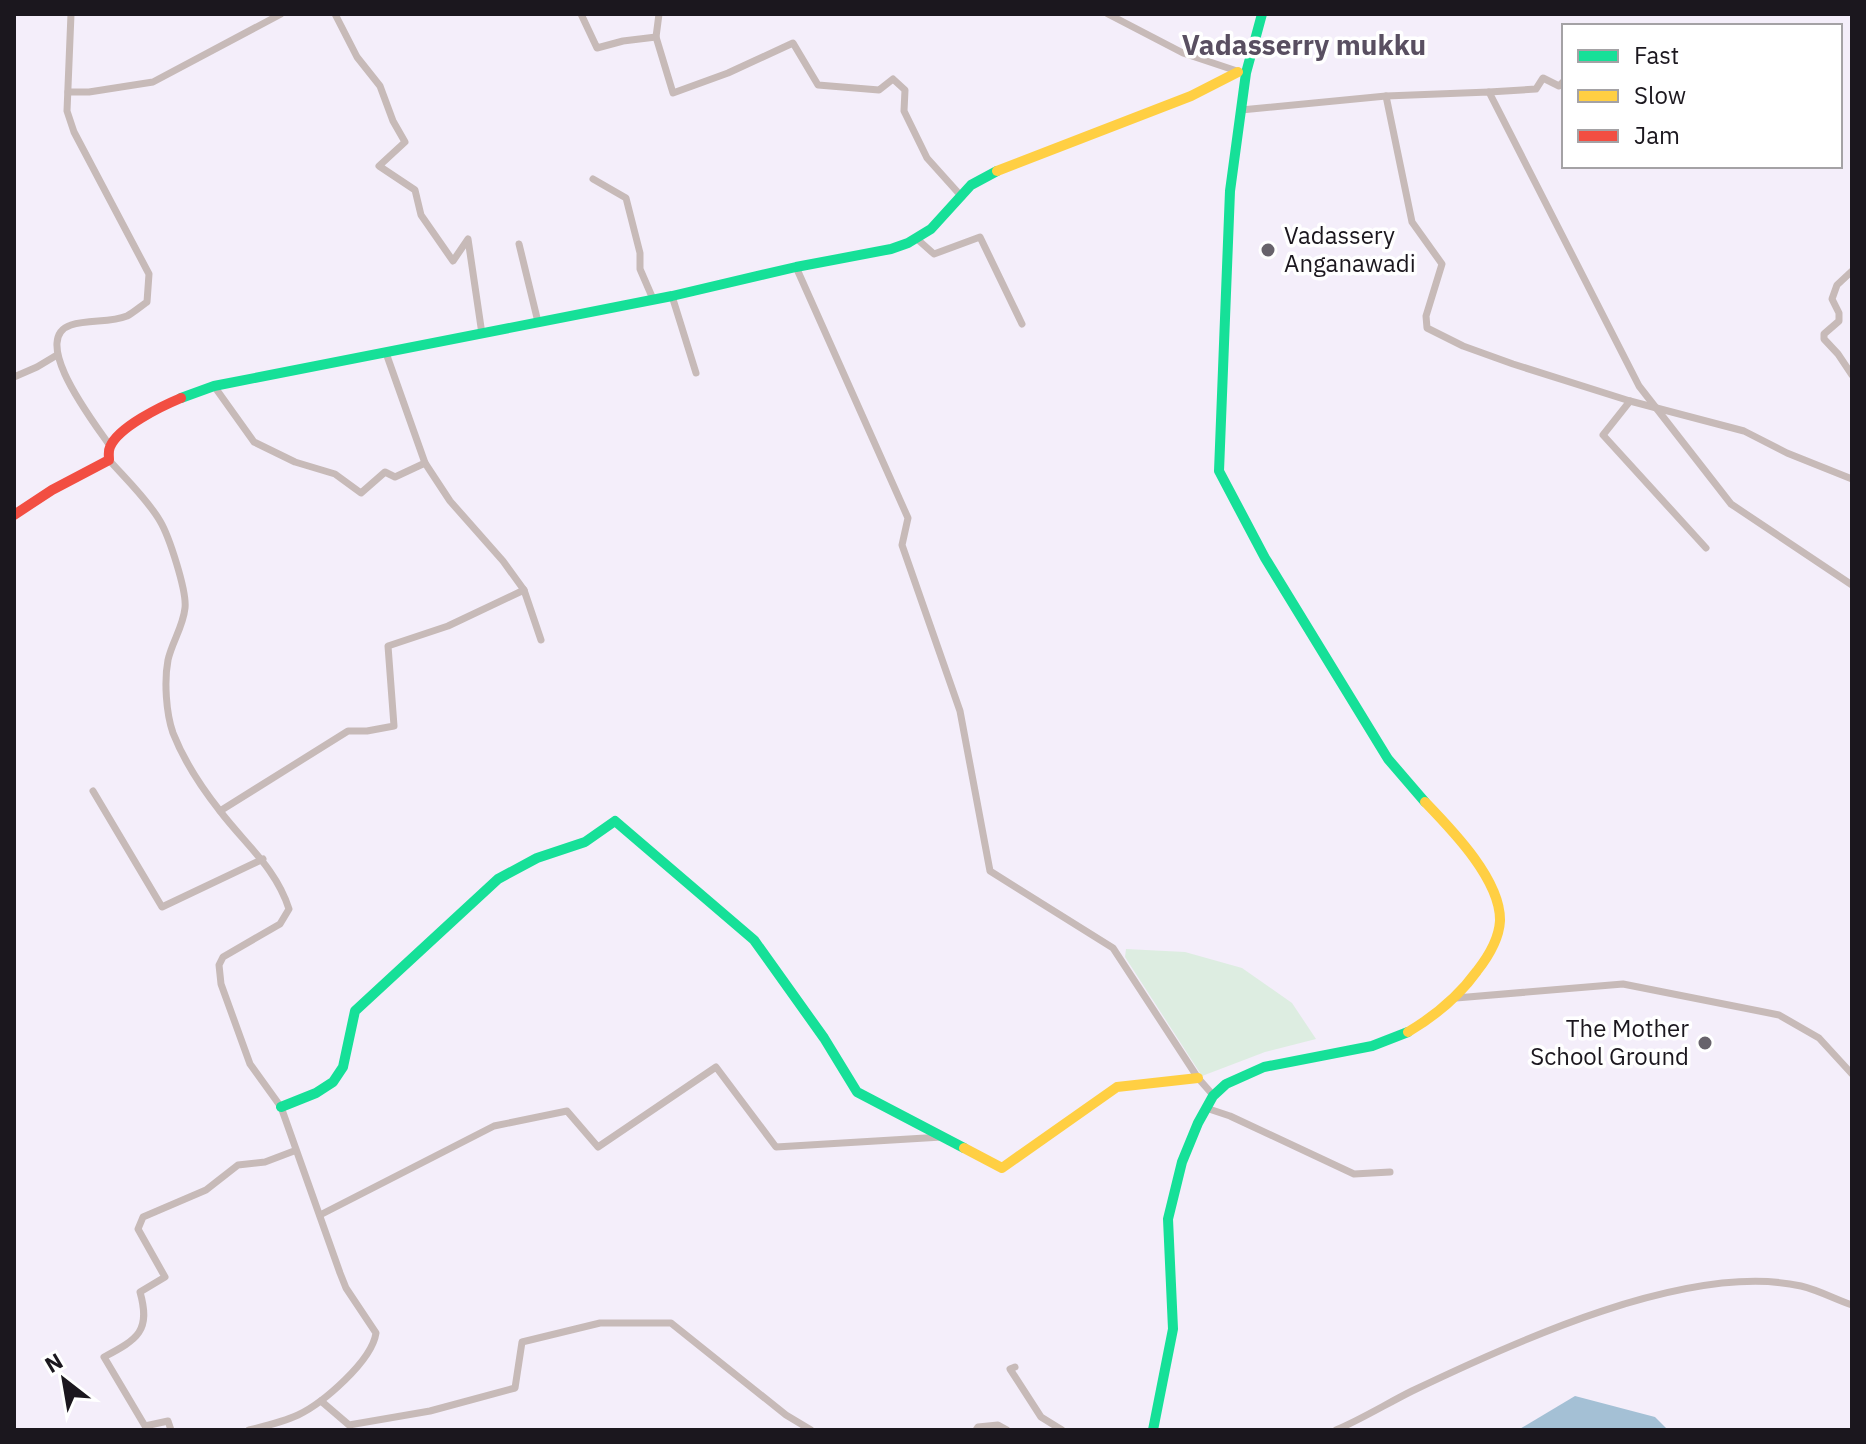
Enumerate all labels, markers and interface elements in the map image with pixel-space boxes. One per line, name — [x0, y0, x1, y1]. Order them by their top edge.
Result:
legend — [1562, 24, 1842, 168]
district label: Vadasserry mukku — [1182, 26, 1426, 63]
text: Fast — [1634, 39, 1679, 71]
text: Slow — [1634, 79, 1686, 111]
text: Jam — [1634, 119, 1680, 151]
place label: Vadassery Anganawadi — [1284, 219, 1416, 279]
marker: Vadassery Anganawadi — [1259, 241, 1277, 259]
place label: The Mother School Ground — [1530, 1012, 1689, 1072]
marker: The Mother School Ground — [1696, 1034, 1714, 1052]
north arrow — [24, 1340, 104, 1420]
text: N — [39, 1346, 68, 1379]

